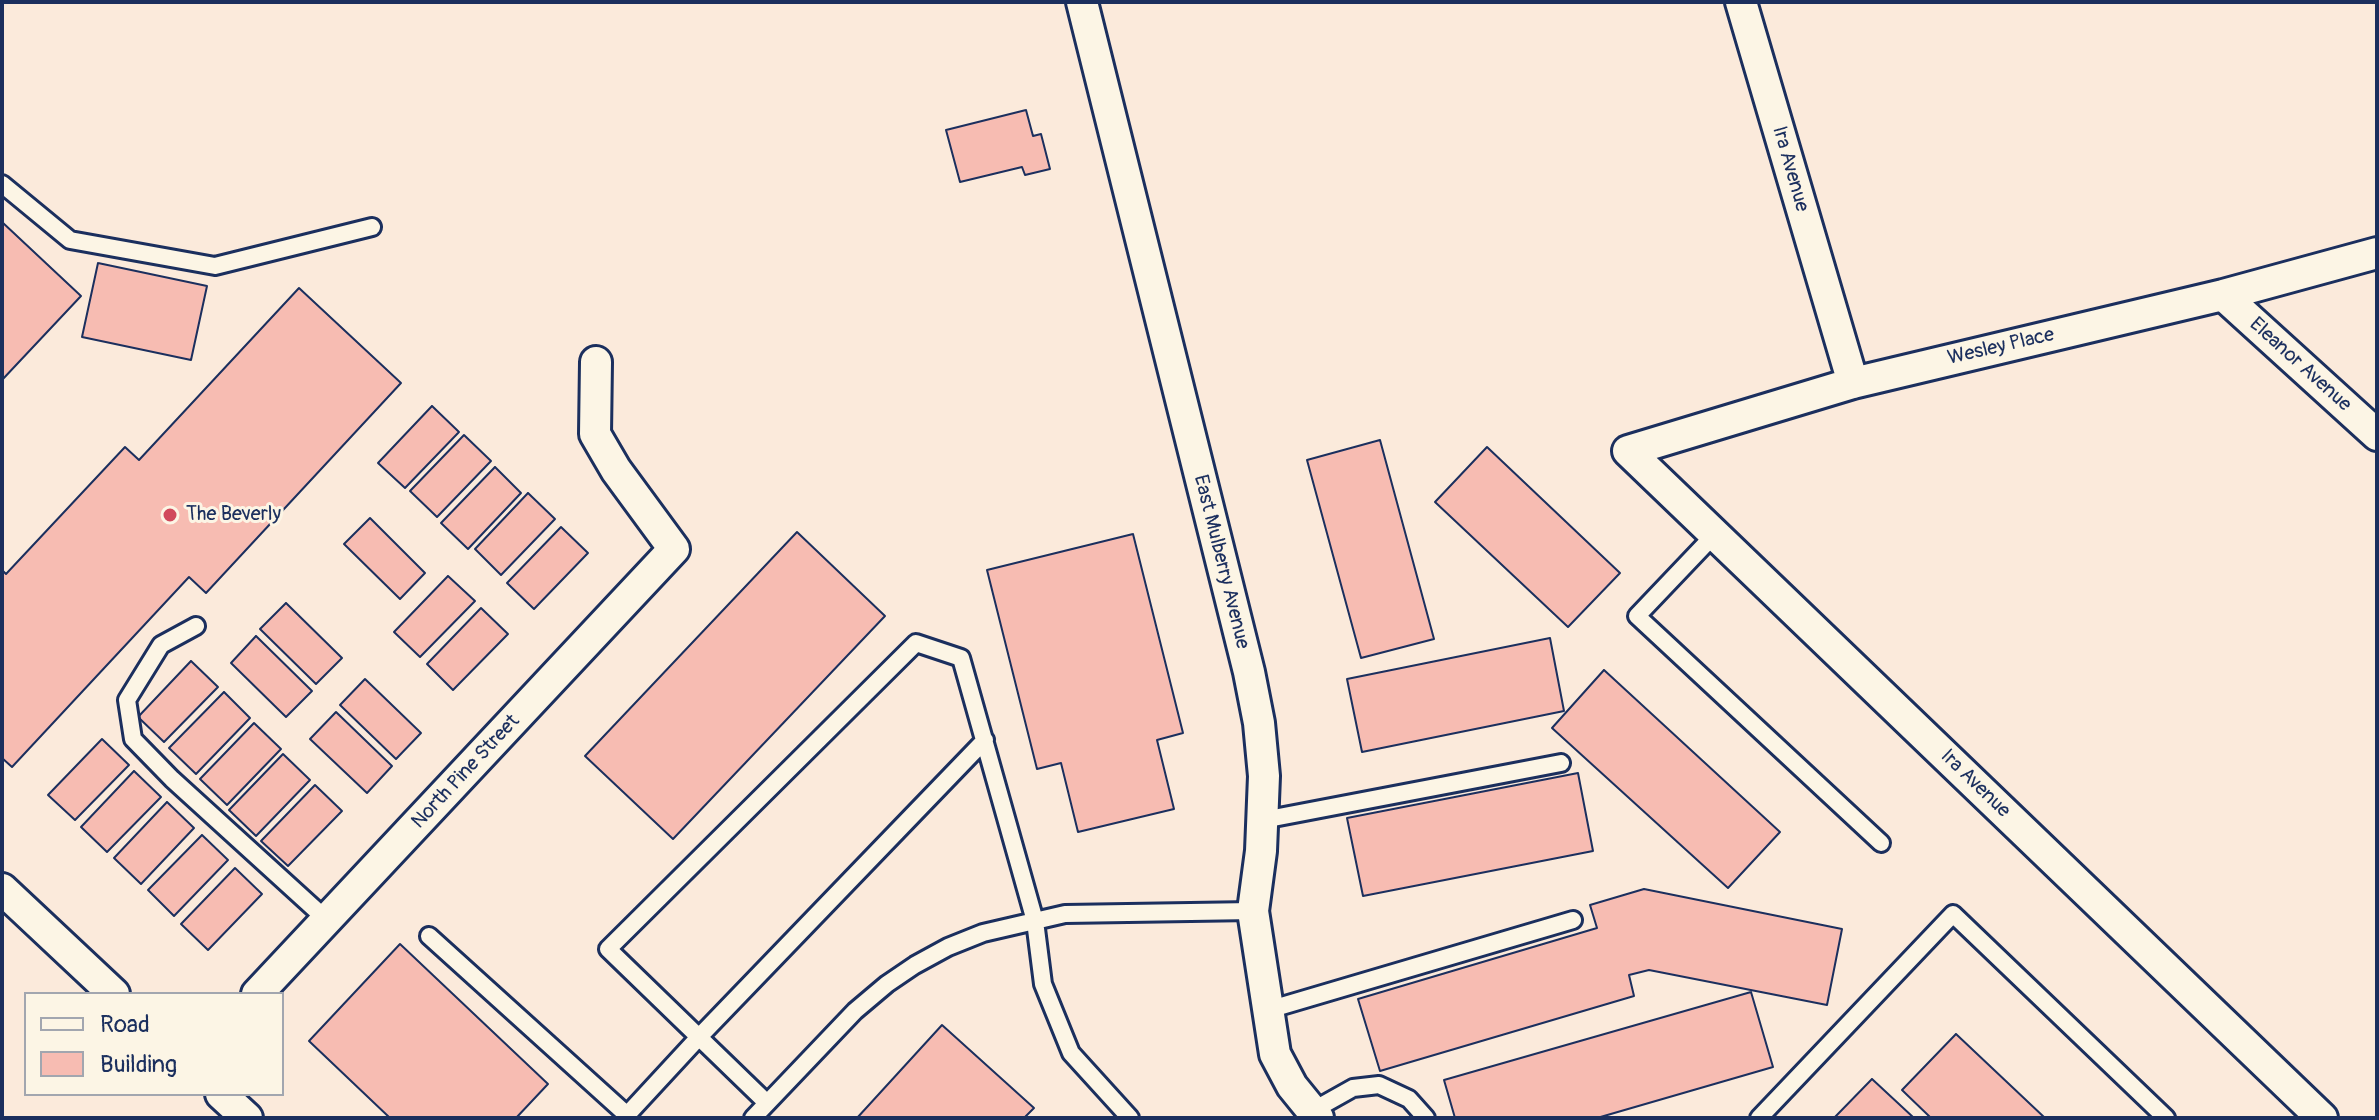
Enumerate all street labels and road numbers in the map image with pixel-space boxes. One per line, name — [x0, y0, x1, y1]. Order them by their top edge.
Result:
street label: Ira Avenue — [1766, 123, 1814, 215]
street label: Eleanor Avenue — [2244, 313, 2356, 417]
street label: Wesley Place — [1945, 323, 2057, 371]
street label: East Mulberry Avenue — [1188, 472, 1254, 652]
street label: North Pine Street — [407, 710, 525, 834]
street label: Ira Avenue — [1935, 745, 2015, 823]

